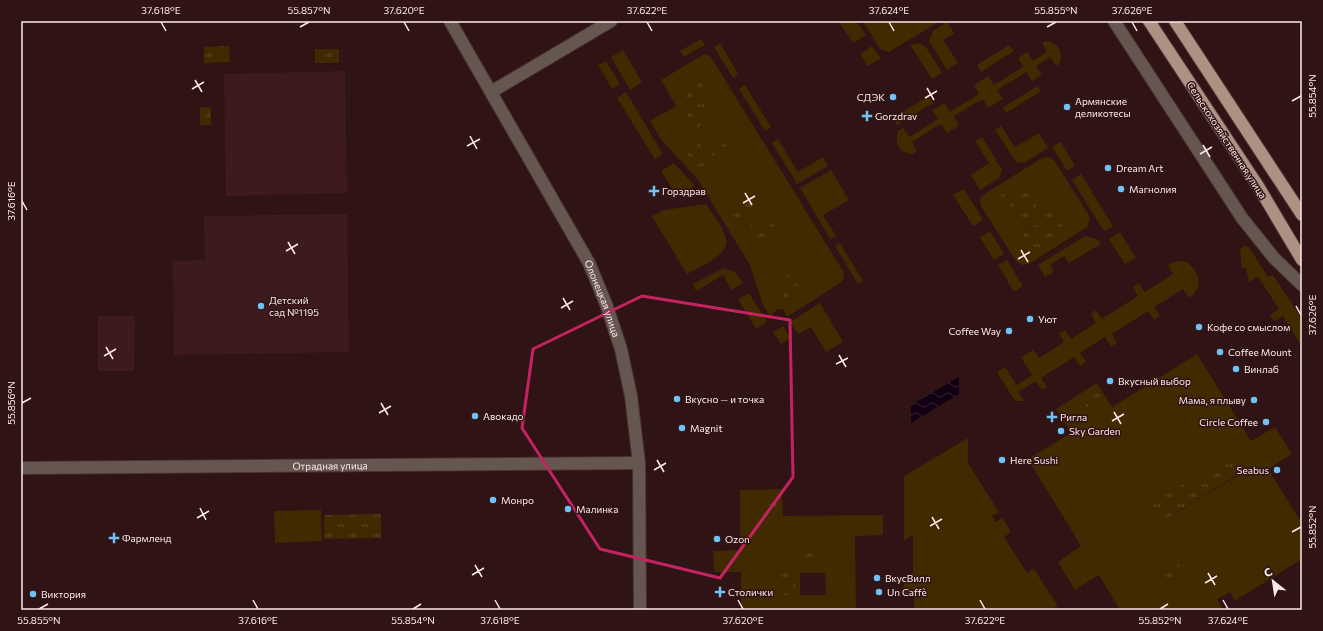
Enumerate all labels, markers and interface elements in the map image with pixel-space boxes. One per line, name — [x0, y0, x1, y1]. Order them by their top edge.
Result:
text: 37.618°E — [141, 4, 181, 16]
text: 55.857°N — [288, 4, 330, 16]
text: 37.620°E — [383, 4, 425, 16]
text: 37.622°E — [627, 4, 667, 16]
text: 37.624°E — [869, 4, 909, 16]
text: 55.855°N — [1034, 4, 1078, 16]
text: 37.626°E — [1112, 4, 1152, 16]
text: 55.854°N — [1306, 74, 1318, 118]
street label: Сельскохозяйственная улица — [1185, 79, 1269, 201]
place label: СДЭК — [857, 91, 885, 103]
marker: СДЭК — [888, 92, 898, 102]
place label: Армянские деликотесы — [1075, 95, 1131, 119]
marker: Армянские деликотесы — [1062, 102, 1072, 112]
place label: Gorzdrav — [875, 110, 917, 122]
marker: Gorzdrav — [862, 111, 872, 121]
place label: Dream Art — [1116, 162, 1163, 174]
marker: Dream Art — [1103, 163, 1113, 173]
text: 37.616°E — [5, 181, 17, 221]
place label: Магнолия — [1129, 183, 1176, 195]
marker: Магнолия — [1116, 184, 1126, 194]
place label: Горздрав — [662, 185, 706, 197]
marker: Горздрав — [649, 186, 659, 196]
street label: Олонецкая улица — [582, 258, 623, 339]
place label: Детский сад №1195 — [269, 294, 319, 318]
text: 37.626°E — [1306, 295, 1318, 335]
marker: Детский сад №1195 — [256, 301, 266, 311]
place label: Уют — [1038, 313, 1057, 325]
marker: Уют — [1025, 314, 1035, 324]
place label: Кофе со смыслом — [1207, 321, 1290, 333]
marker: Кофе со смыслом — [1194, 322, 1204, 332]
place label: Coffee Way — [948, 325, 1001, 337]
marker: Coffee Way — [1004, 326, 1014, 336]
place label: Coffee Mount — [1228, 346, 1292, 358]
marker: Coffee Mount — [1215, 347, 1225, 357]
place label: Винлаб — [1244, 363, 1279, 375]
marker: Винлаб — [1231, 364, 1241, 374]
place label: Вкусный выбор — [1118, 375, 1191, 387]
marker: Вкусный выбор — [1105, 376, 1115, 386]
text: 55.856°N — [5, 381, 17, 425]
place label: Вкусно — и точка — [685, 393, 764, 405]
marker: Вкусно — и точка — [672, 394, 682, 404]
place label: Мама, я плыву — [1178, 394, 1246, 406]
marker: Мама, я плыву — [1249, 395, 1259, 405]
place label: Авокадо — [483, 410, 524, 422]
marker: Авокадо — [470, 411, 480, 421]
place label: Ригла — [1060, 411, 1087, 423]
marker: Ригла — [1047, 412, 1057, 422]
place label: Circle Coffee — [1199, 416, 1258, 428]
marker: Circle Coffee — [1261, 417, 1271, 427]
place label: Magnit — [690, 422, 723, 434]
marker: Magnit — [677, 423, 687, 433]
place label: Sky Garden — [1069, 425, 1121, 437]
marker: Sky Garden — [1056, 426, 1066, 436]
place label: Here Sushi — [1010, 454, 1058, 466]
marker: Here Sushi — [997, 455, 1007, 465]
street label: Отрадная улица — [292, 459, 368, 472]
place label: Seabus — [1237, 464, 1269, 476]
marker: Seabus — [1272, 465, 1282, 475]
place label: Монро — [501, 494, 534, 506]
marker: Монро — [488, 495, 498, 505]
place label: Малинка — [576, 503, 618, 515]
marker: Малинка — [563, 504, 573, 514]
text: 55.852°N — [1306, 505, 1318, 549]
place label: Фармленд — [122, 532, 171, 544]
marker: Фармленд — [109, 533, 119, 543]
place label: Ozon — [725, 533, 750, 545]
marker: Ozon — [712, 534, 722, 544]
north arrow — [1253, 561, 1293, 601]
text: С — [1261, 564, 1275, 579]
place label: ВкусВилл — [885, 572, 931, 584]
marker: ВкусВилл — [872, 573, 882, 583]
place label: Столички — [728, 586, 773, 598]
place label: Un Caffè — [887, 586, 927, 598]
marker: Столички — [715, 587, 725, 597]
marker: Un Caffè — [874, 587, 884, 597]
place label: Виктория — [41, 588, 86, 600]
marker: Виктория — [28, 589, 38, 599]
text: 55.855°N — [17, 614, 61, 626]
text: 37.616°E — [238, 614, 278, 626]
text: 55.854°N — [391, 614, 435, 626]
text: 37.618°E — [480, 614, 520, 626]
text: 37.620°E — [722, 614, 764, 626]
text: 37.622°E — [965, 614, 1005, 626]
text: 55.852°N — [1138, 614, 1182, 626]
text: 37.624°E — [1208, 614, 1248, 626]

